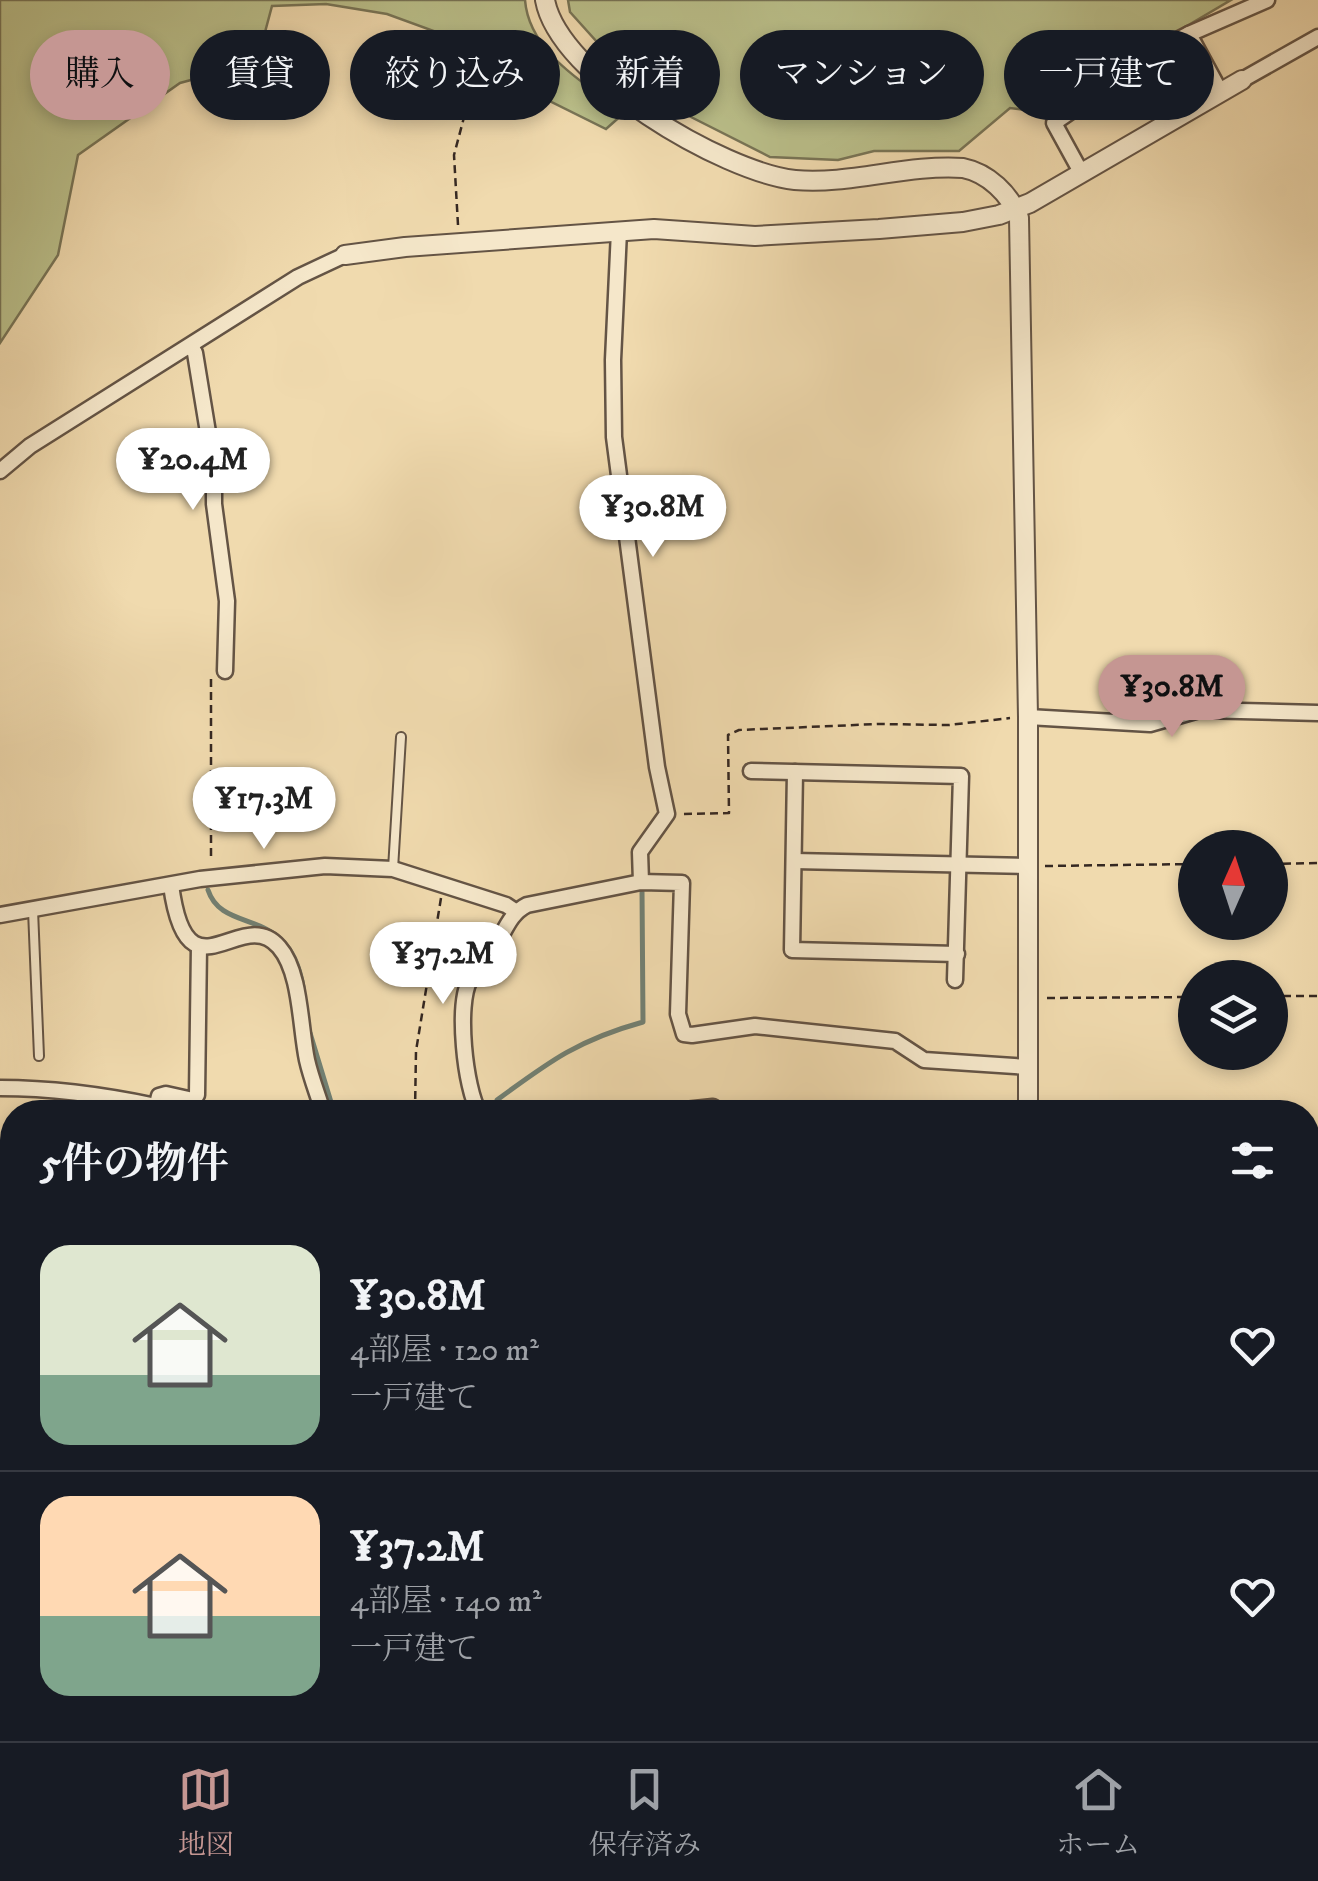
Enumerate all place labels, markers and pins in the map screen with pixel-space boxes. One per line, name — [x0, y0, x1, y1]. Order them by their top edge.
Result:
pin: ¥20.4M — [112, 428, 274, 513]
pin: ¥30.8M — [572, 475, 734, 560]
pin: ¥30.8M — [1091, 655, 1253, 740]
pin: ¥17.3M — [183, 767, 345, 852]
pin: ¥37.2M — [362, 922, 524, 1007]

